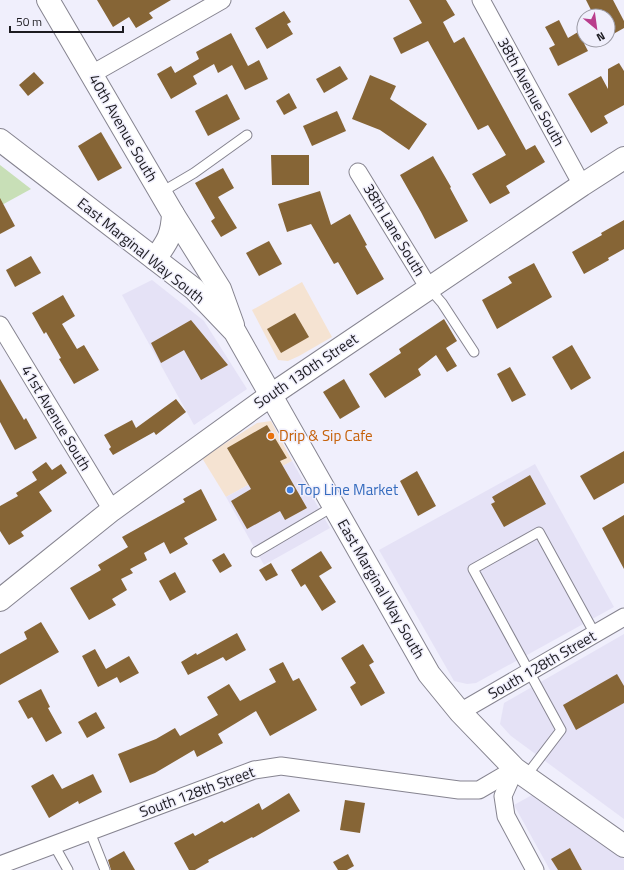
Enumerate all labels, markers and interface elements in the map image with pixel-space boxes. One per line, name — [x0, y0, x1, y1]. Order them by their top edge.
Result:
scale bar — [10, 8, 123, 34]
north arrow — [576, 8, 616, 48]
text: 50 m — [16, 12, 42, 31]
text: N — [594, 28, 608, 46]
street label: 38th Avenue South — [492, 33, 571, 150]
street label: 40th Avenue South — [83, 70, 164, 186]
street label: 38th Lane South — [358, 179, 431, 280]
street label: East Marginal Way South — [73, 192, 210, 309]
street label: South 130th Street — [249, 327, 363, 414]
street label: 41st Avenue South — [16, 360, 97, 475]
place label: Drip & Sip Cafe — [279, 424, 373, 447]
marker: Drip & Sip Cafe — [266, 431, 276, 441]
place label: Top Line Market — [298, 478, 399, 501]
marker: Top Line Market — [285, 485, 295, 495]
street label: East Marginal Way South — [332, 514, 431, 663]
street label: South 128th Street — [484, 624, 601, 705]
street label: South 128th Street — [136, 760, 258, 823]

